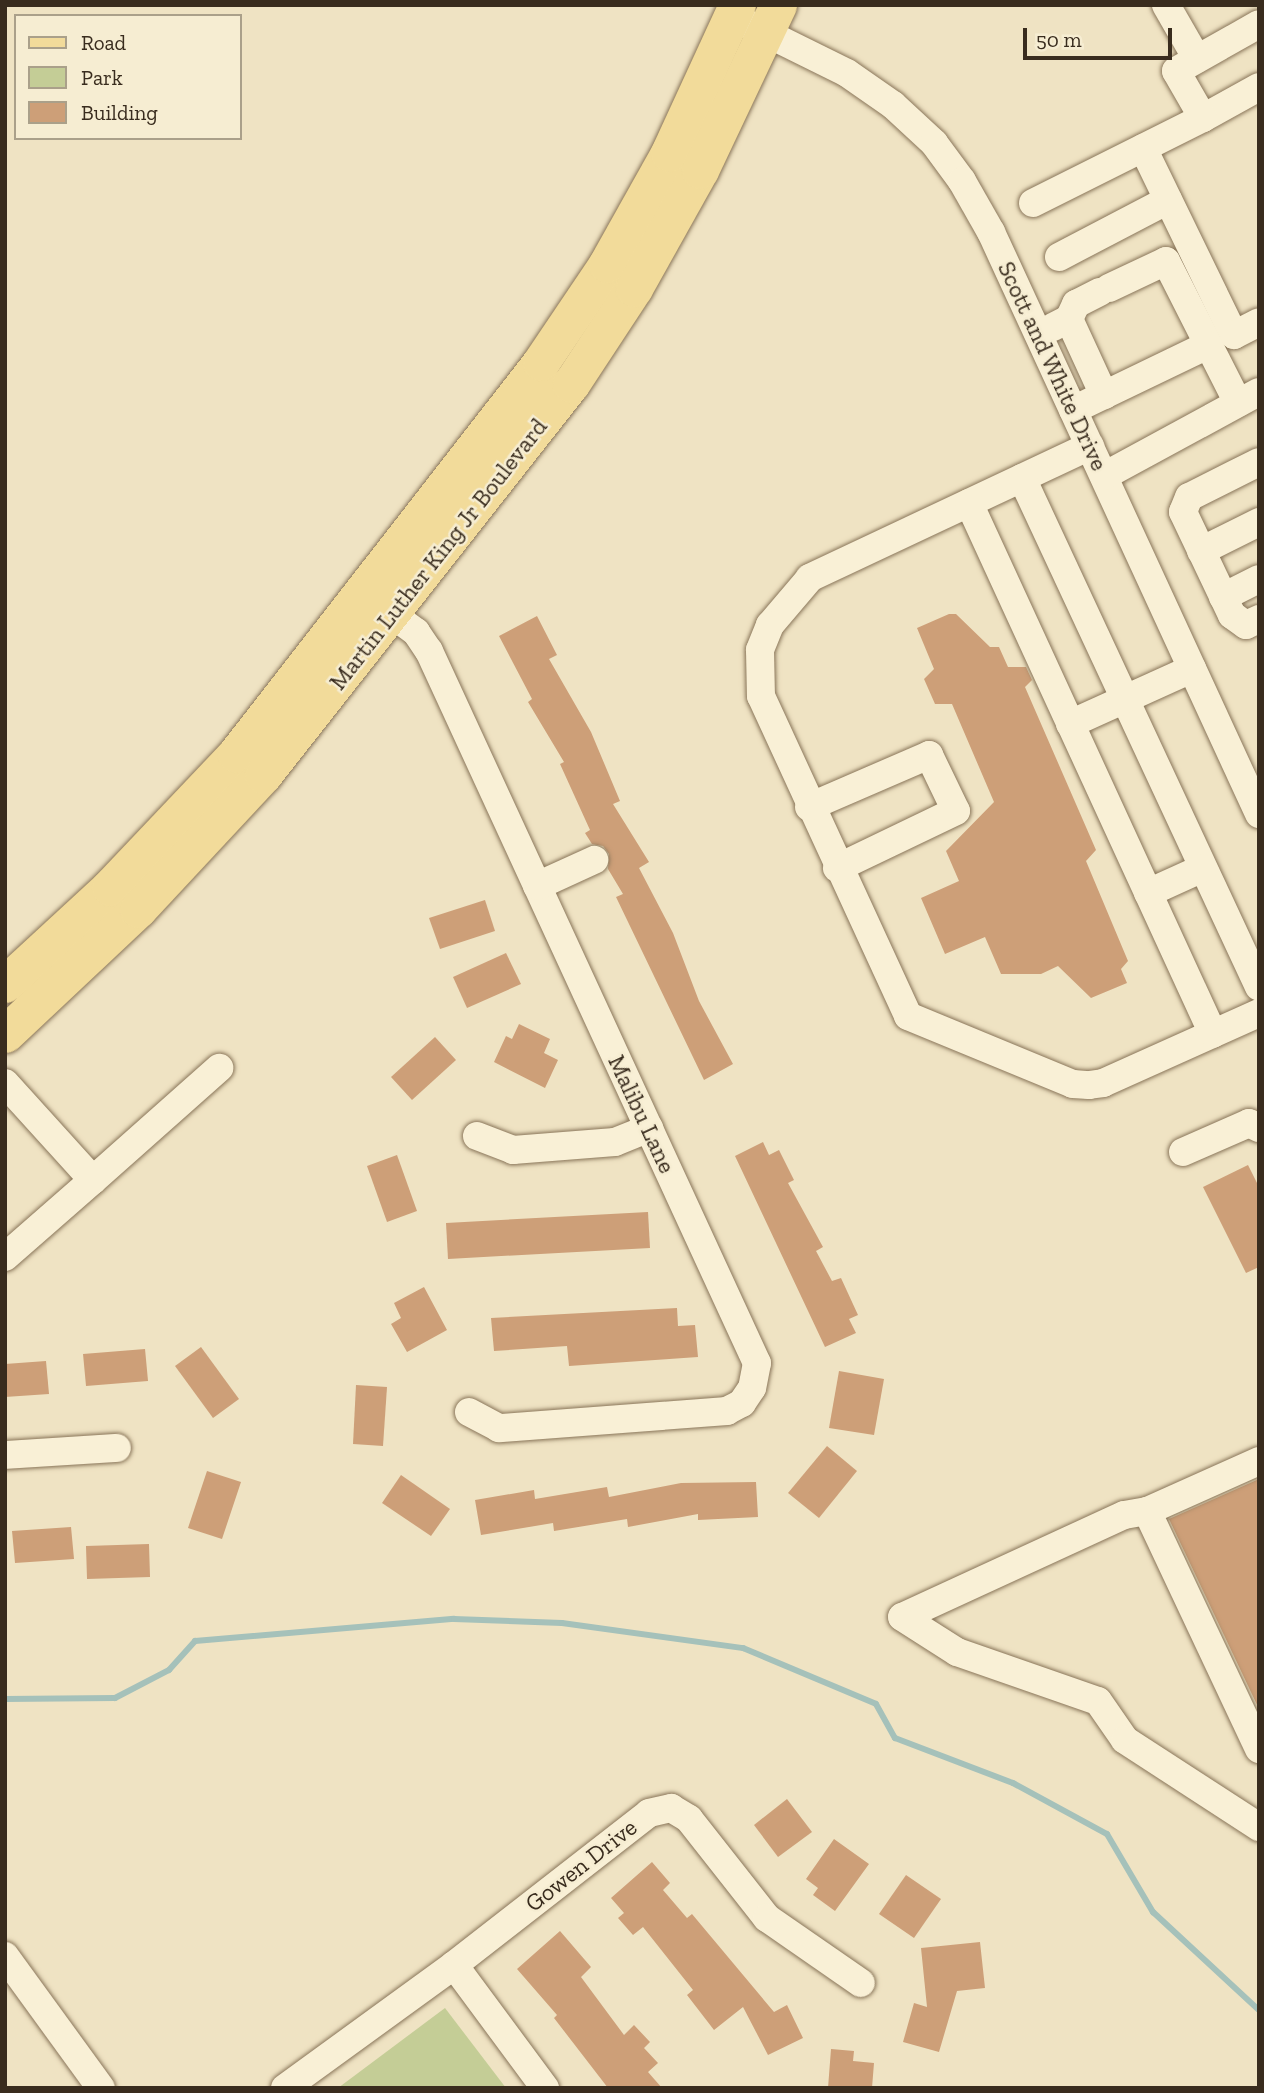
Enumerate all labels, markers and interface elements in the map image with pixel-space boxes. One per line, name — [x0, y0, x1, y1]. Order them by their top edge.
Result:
legend — [14, 14, 242, 140]
scale bar — [1026, 14, 1175, 58]
text: 50 m — [1036, 27, 1082, 52]
text: Road — [81, 30, 126, 55]
text: Park — [81, 65, 123, 90]
text: Building — [81, 100, 158, 125]
street label: Scott and White Drive — [992, 257, 1114, 475]
street label: Martin Luther King Jr Boulevard — [323, 412, 553, 696]
street label: Malibu Lane — [602, 1050, 682, 1178]
street label: Gowen Drive — [519, 1812, 643, 1918]

